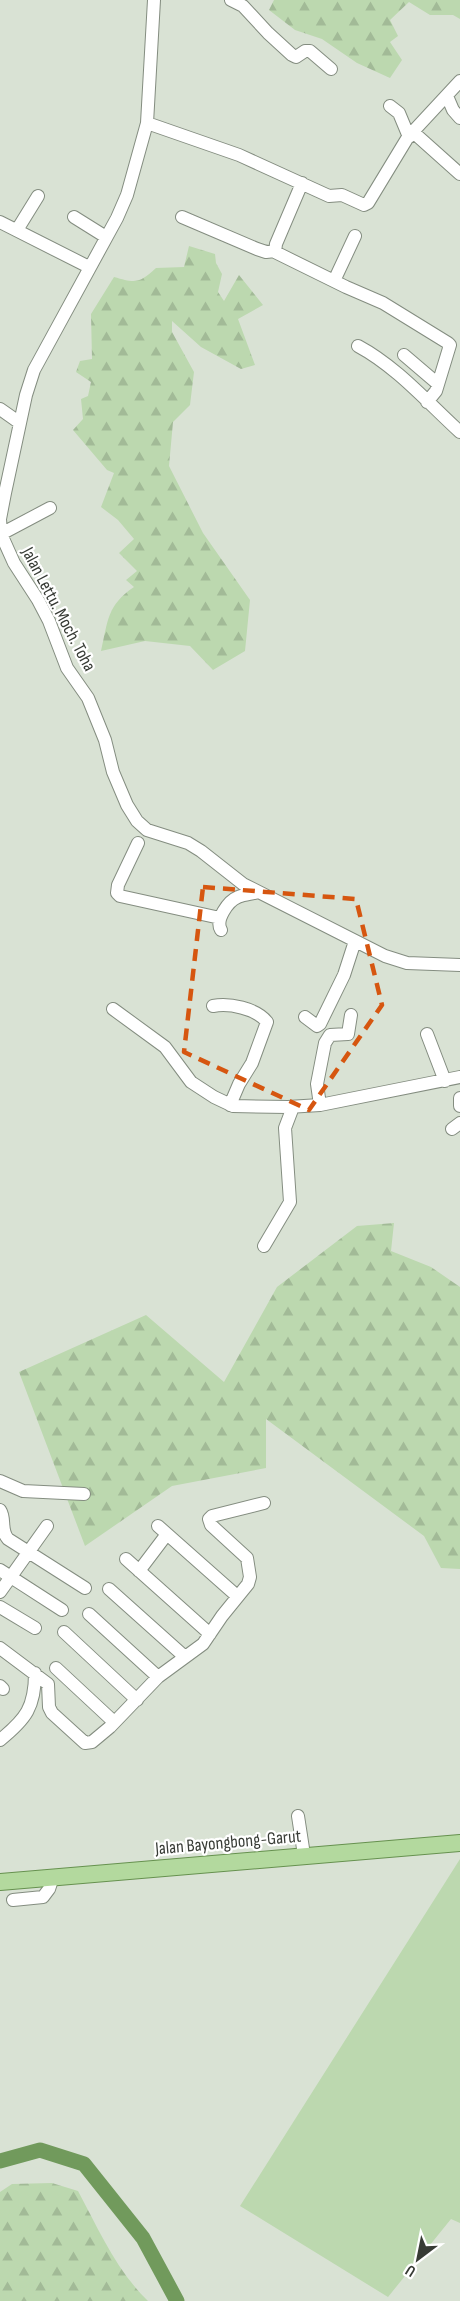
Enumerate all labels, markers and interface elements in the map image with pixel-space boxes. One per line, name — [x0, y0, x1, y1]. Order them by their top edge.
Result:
street label: Jalan Lettu. Moch. Toha — [17, 543, 100, 675]
street label: Jalan Bayongbong-Garut — [153, 1826, 302, 1859]
north arrow — [388, 2229, 448, 2289]
text: U — [402, 2260, 419, 2281]

